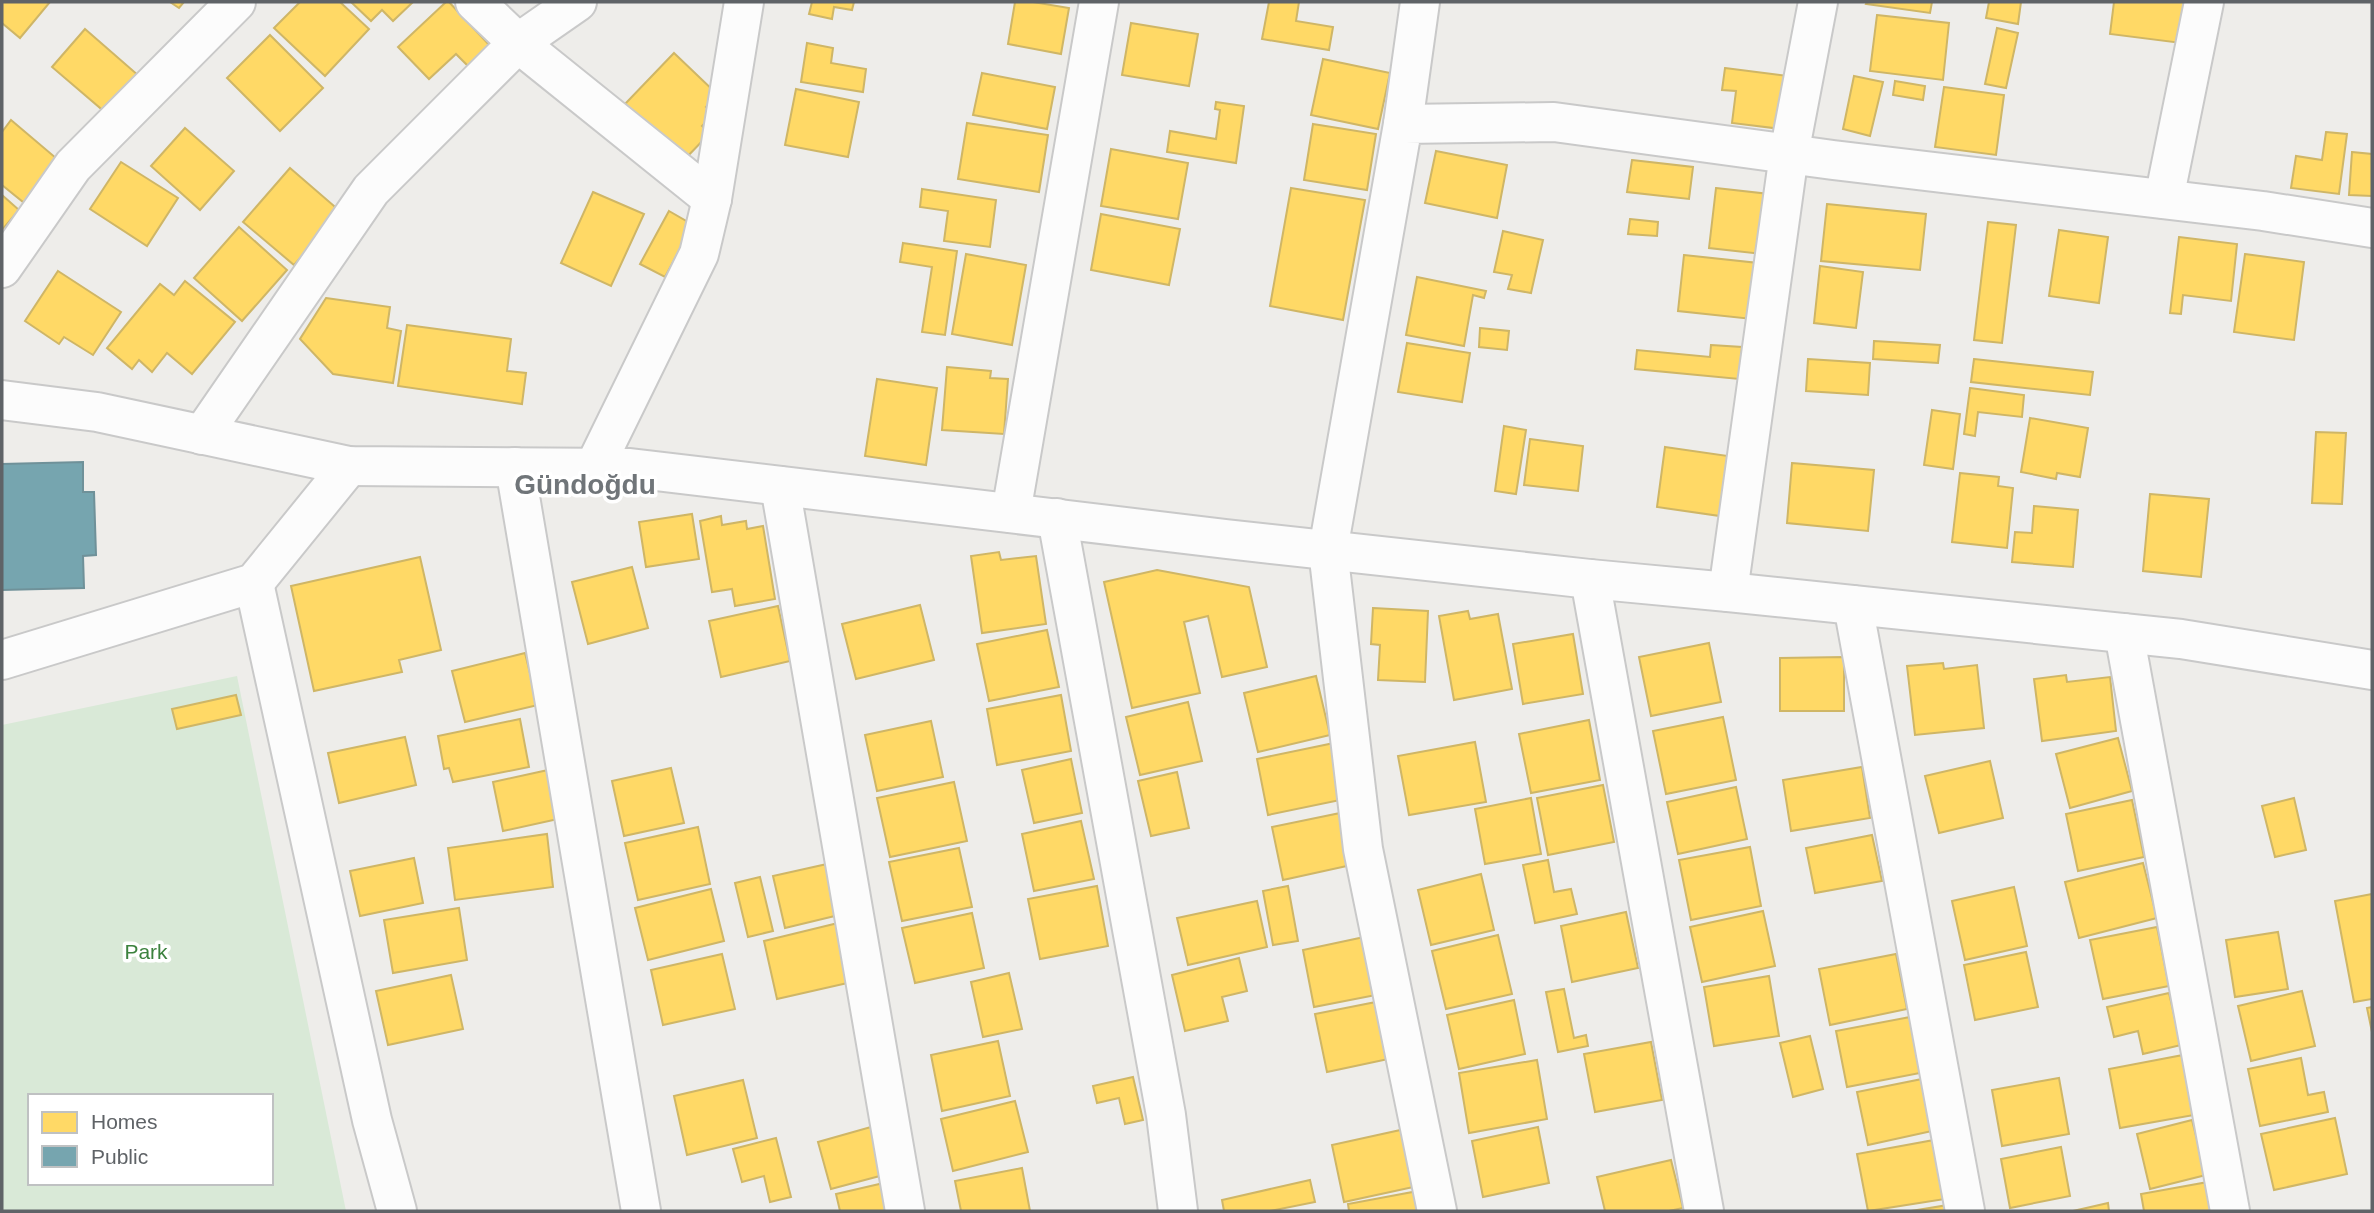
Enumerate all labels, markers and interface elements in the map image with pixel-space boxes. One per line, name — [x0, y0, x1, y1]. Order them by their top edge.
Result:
district label: Gündoğdu — [514, 469, 656, 500]
park label: Park — [124, 940, 168, 963]
legend — [28, 1094, 273, 1185]
text: Homes — [91, 1110, 158, 1133]
text: Public — [91, 1145, 148, 1168]

